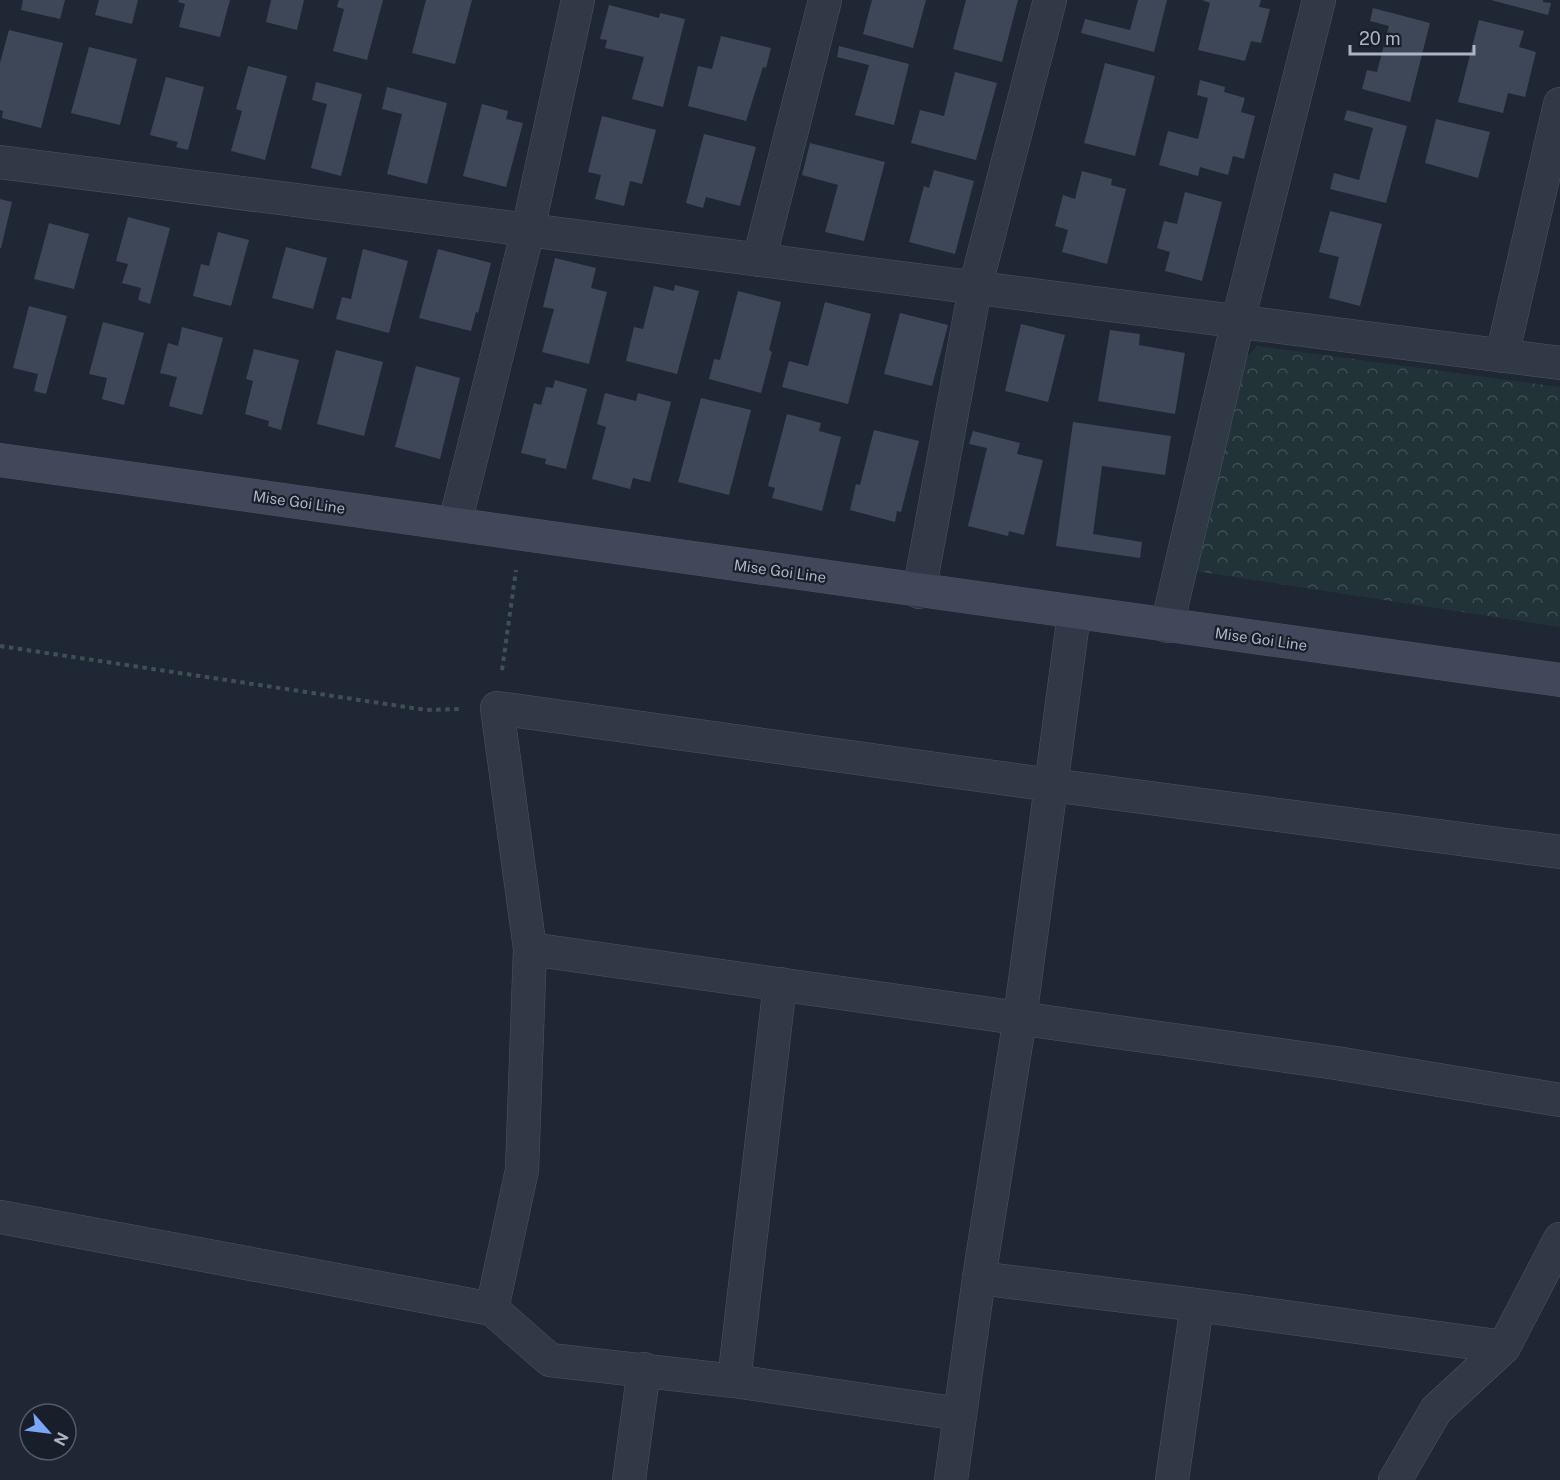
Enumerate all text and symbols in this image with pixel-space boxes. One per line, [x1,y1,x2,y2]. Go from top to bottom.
scale bar [1350,18,1474,56]
text: 20 m [1359,28,1401,49]
street label: Mise Goi Line [252,487,346,517]
street label: Mise Goi Line [733,556,827,586]
street label: Mise Goi Line [1214,624,1308,654]
north arrow [18,1402,78,1462]
text: N [49,1429,72,1449]

